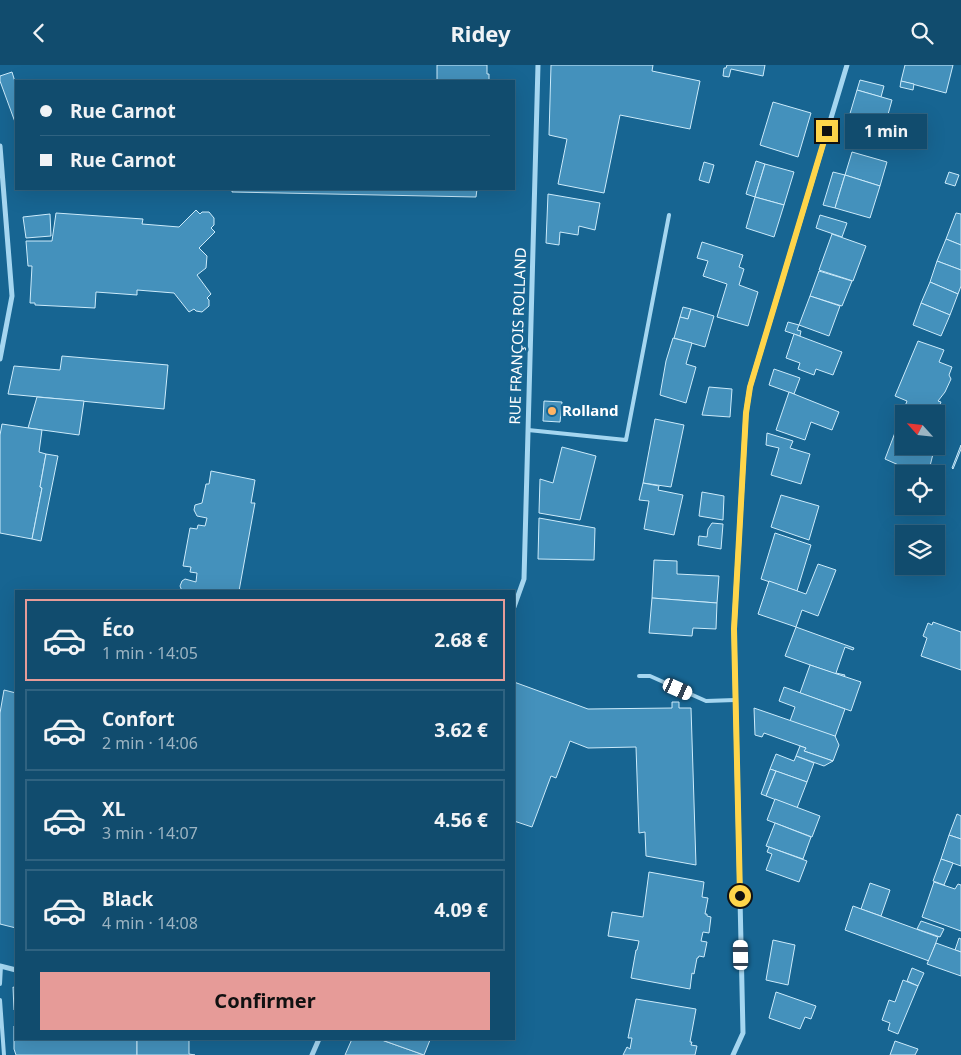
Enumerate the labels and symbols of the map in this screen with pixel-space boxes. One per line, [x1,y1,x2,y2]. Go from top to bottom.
callout: 1 min [844,113,927,149]
route end [816,120,838,142]
street label: RUE FRANÇOIS ROLLAND [504,247,530,425]
place label: Rolland [562,400,618,420]
marker: Rolland [546,405,558,417]
north arrow [895,405,945,455]
car [661,676,694,702]
route start [729,885,751,907]
car [733,940,748,970]

